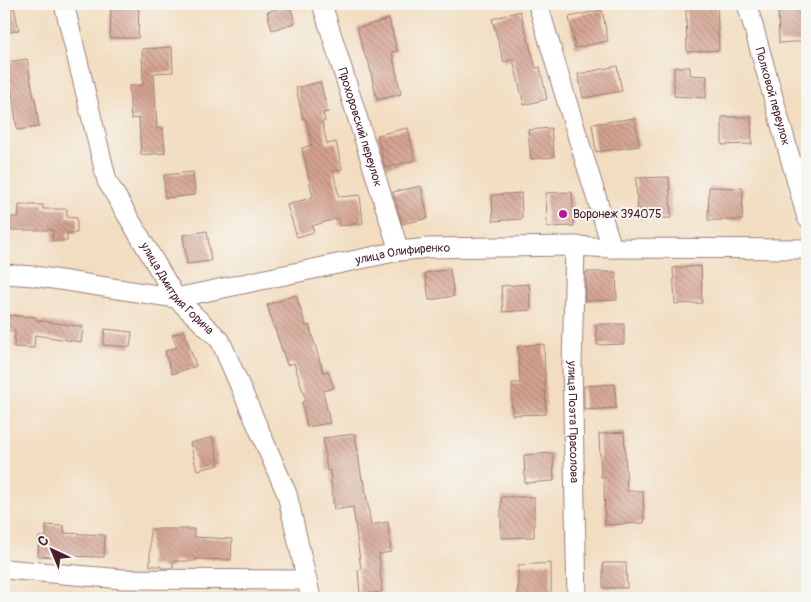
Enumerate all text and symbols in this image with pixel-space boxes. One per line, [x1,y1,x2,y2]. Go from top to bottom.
street label: Полковой переулок [752,46,793,147]
street label: Прохоровский переулок [334,66,385,189]
place label: Воронеж 394075 [573,207,661,222]
marker: Воронеж 394075 [557,208,569,220]
street label: улица Дмитрия Горина [136,239,217,338]
street label: улица Олифиренко [353,241,451,268]
street label: улица Поэта Прасолова [564,360,582,484]
north arrow [28,524,78,574]
text: С [34,532,53,550]

